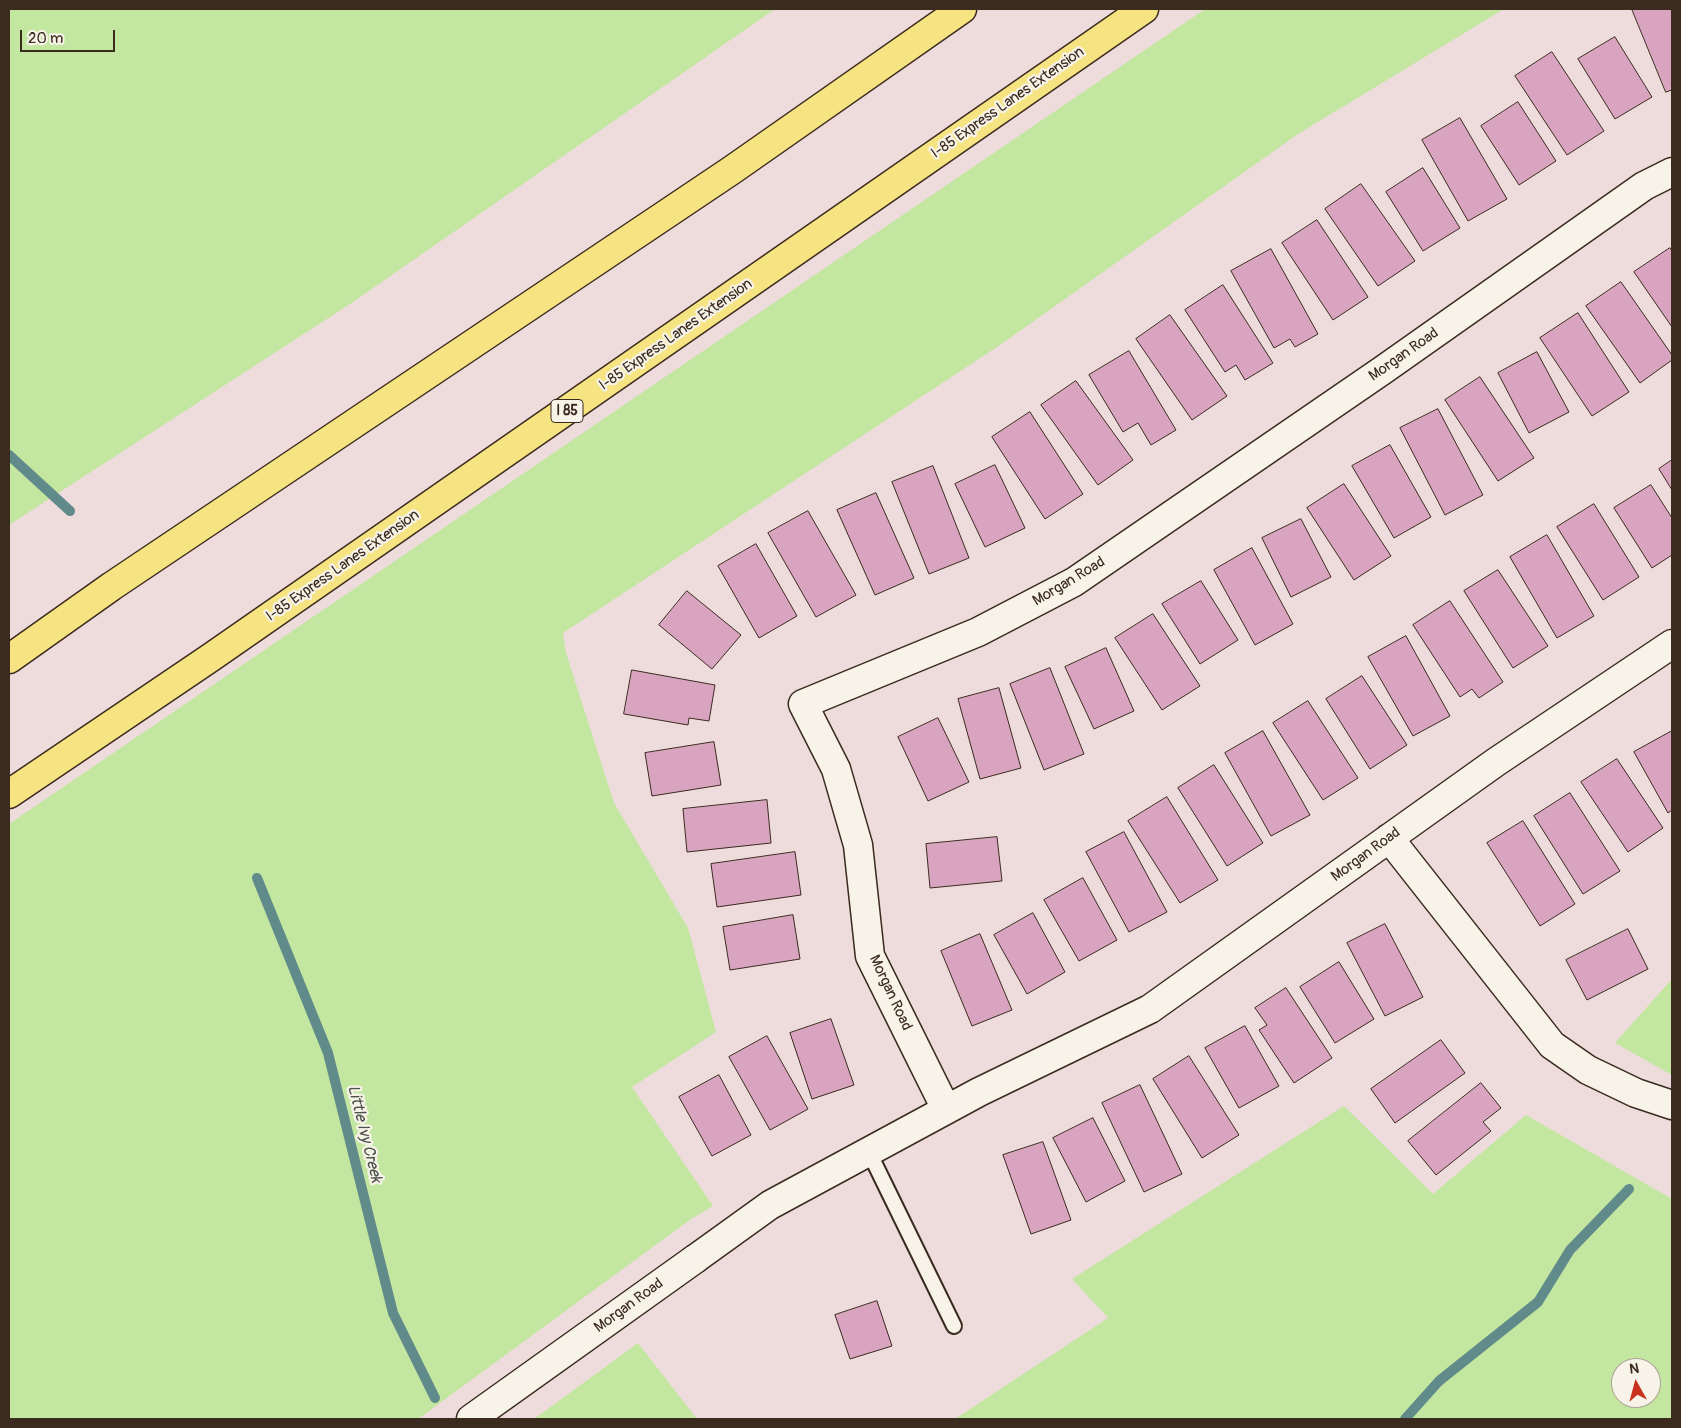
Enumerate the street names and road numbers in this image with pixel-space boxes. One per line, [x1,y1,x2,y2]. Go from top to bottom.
street label: I-85 Express Lanes Extension [928,43,1088,163]
street label: I-85 Express Lanes Extension [596,275,756,395]
street label: Morgan Road [1366,324,1442,386]
road number: I 85 [551,400,583,422]
street label: I-85 Express Lanes Extension [263,506,423,626]
street label: Morgan Road [1030,553,1108,611]
street label: Morgan Road [1328,824,1404,886]
street label: Morgan Road [865,952,915,1034]
street label: Morgan Road [591,1275,667,1337]

